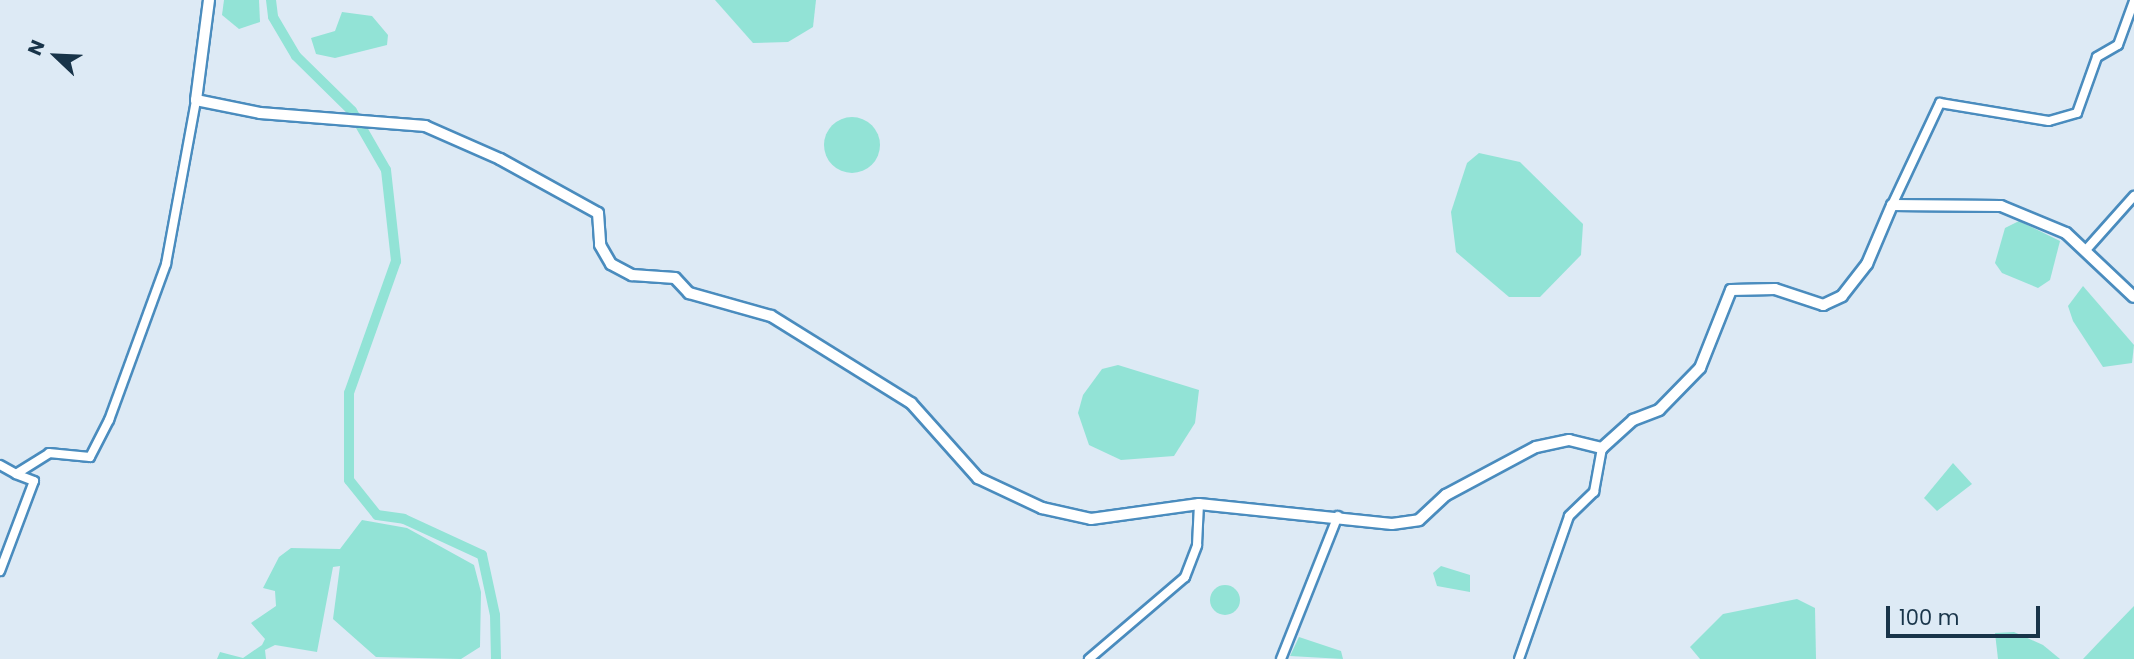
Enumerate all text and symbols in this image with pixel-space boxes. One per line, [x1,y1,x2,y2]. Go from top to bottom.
north arrow [21,21,91,91]
text: N [21,36,51,59]
scale bar [1889,592,2043,636]
text: 100 m [1899,603,1959,632]

